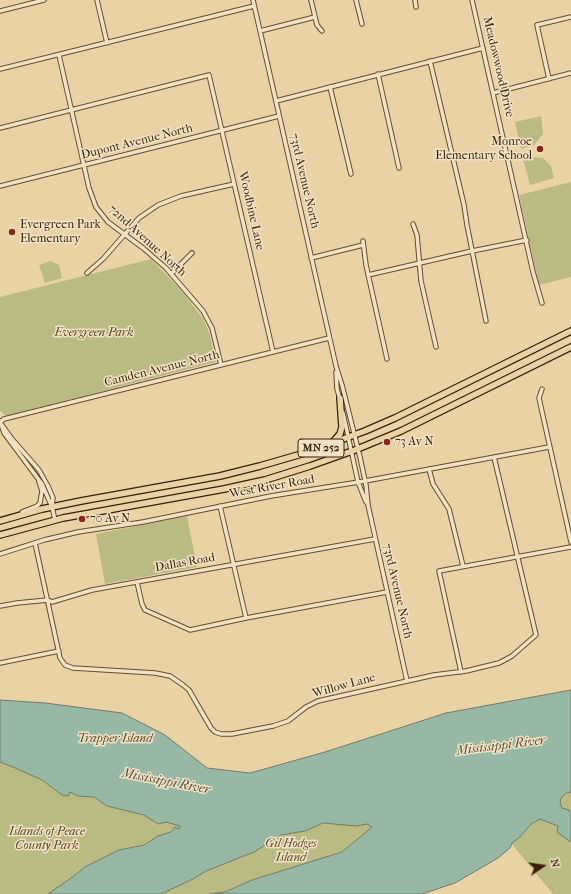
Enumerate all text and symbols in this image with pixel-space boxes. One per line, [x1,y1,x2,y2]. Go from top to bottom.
street label: Meadowwood Drive [479,15,517,119]
street label: Dupont Avenue North [80,121,194,163]
street label: 73rd Avenue North [286,132,322,230]
place label: Monroe Elementary School [435,135,532,163]
marker: Monroe Elementary School [535,144,545,154]
street label: Woodbine Lane [235,170,267,252]
street label: 72nd Avenue North [105,202,189,280]
place label: Evergreen Park Elementary [20,218,101,246]
marker: Evergreen Park Elementary [7,227,17,237]
park label: Evergreen Park [54,326,134,340]
street label: Camden Avenue North [103,348,221,390]
place label: 73 Av N [395,435,434,449]
marker: 73 Av N [382,437,392,447]
road number: MN 252 [298,439,344,457]
street label: West River Road [228,472,316,502]
place label: 70 Av N [90,512,130,526]
marker: 70 Av N [77,514,87,524]
street label: 73rd Avenue North [379,542,415,640]
street label: Dallas Road [154,551,216,575]
street label: Willow Lane [311,671,377,701]
park label: Trapper Island [78,732,152,746]
water label: Mississippi River [456,733,546,759]
water label: Mississippi River [121,766,211,798]
park label: Islands of Peace County Park [9,825,85,853]
park label: Gil Hodges Island [265,837,317,865]
north arrow [523,846,563,886]
text: N [548,858,562,869]

